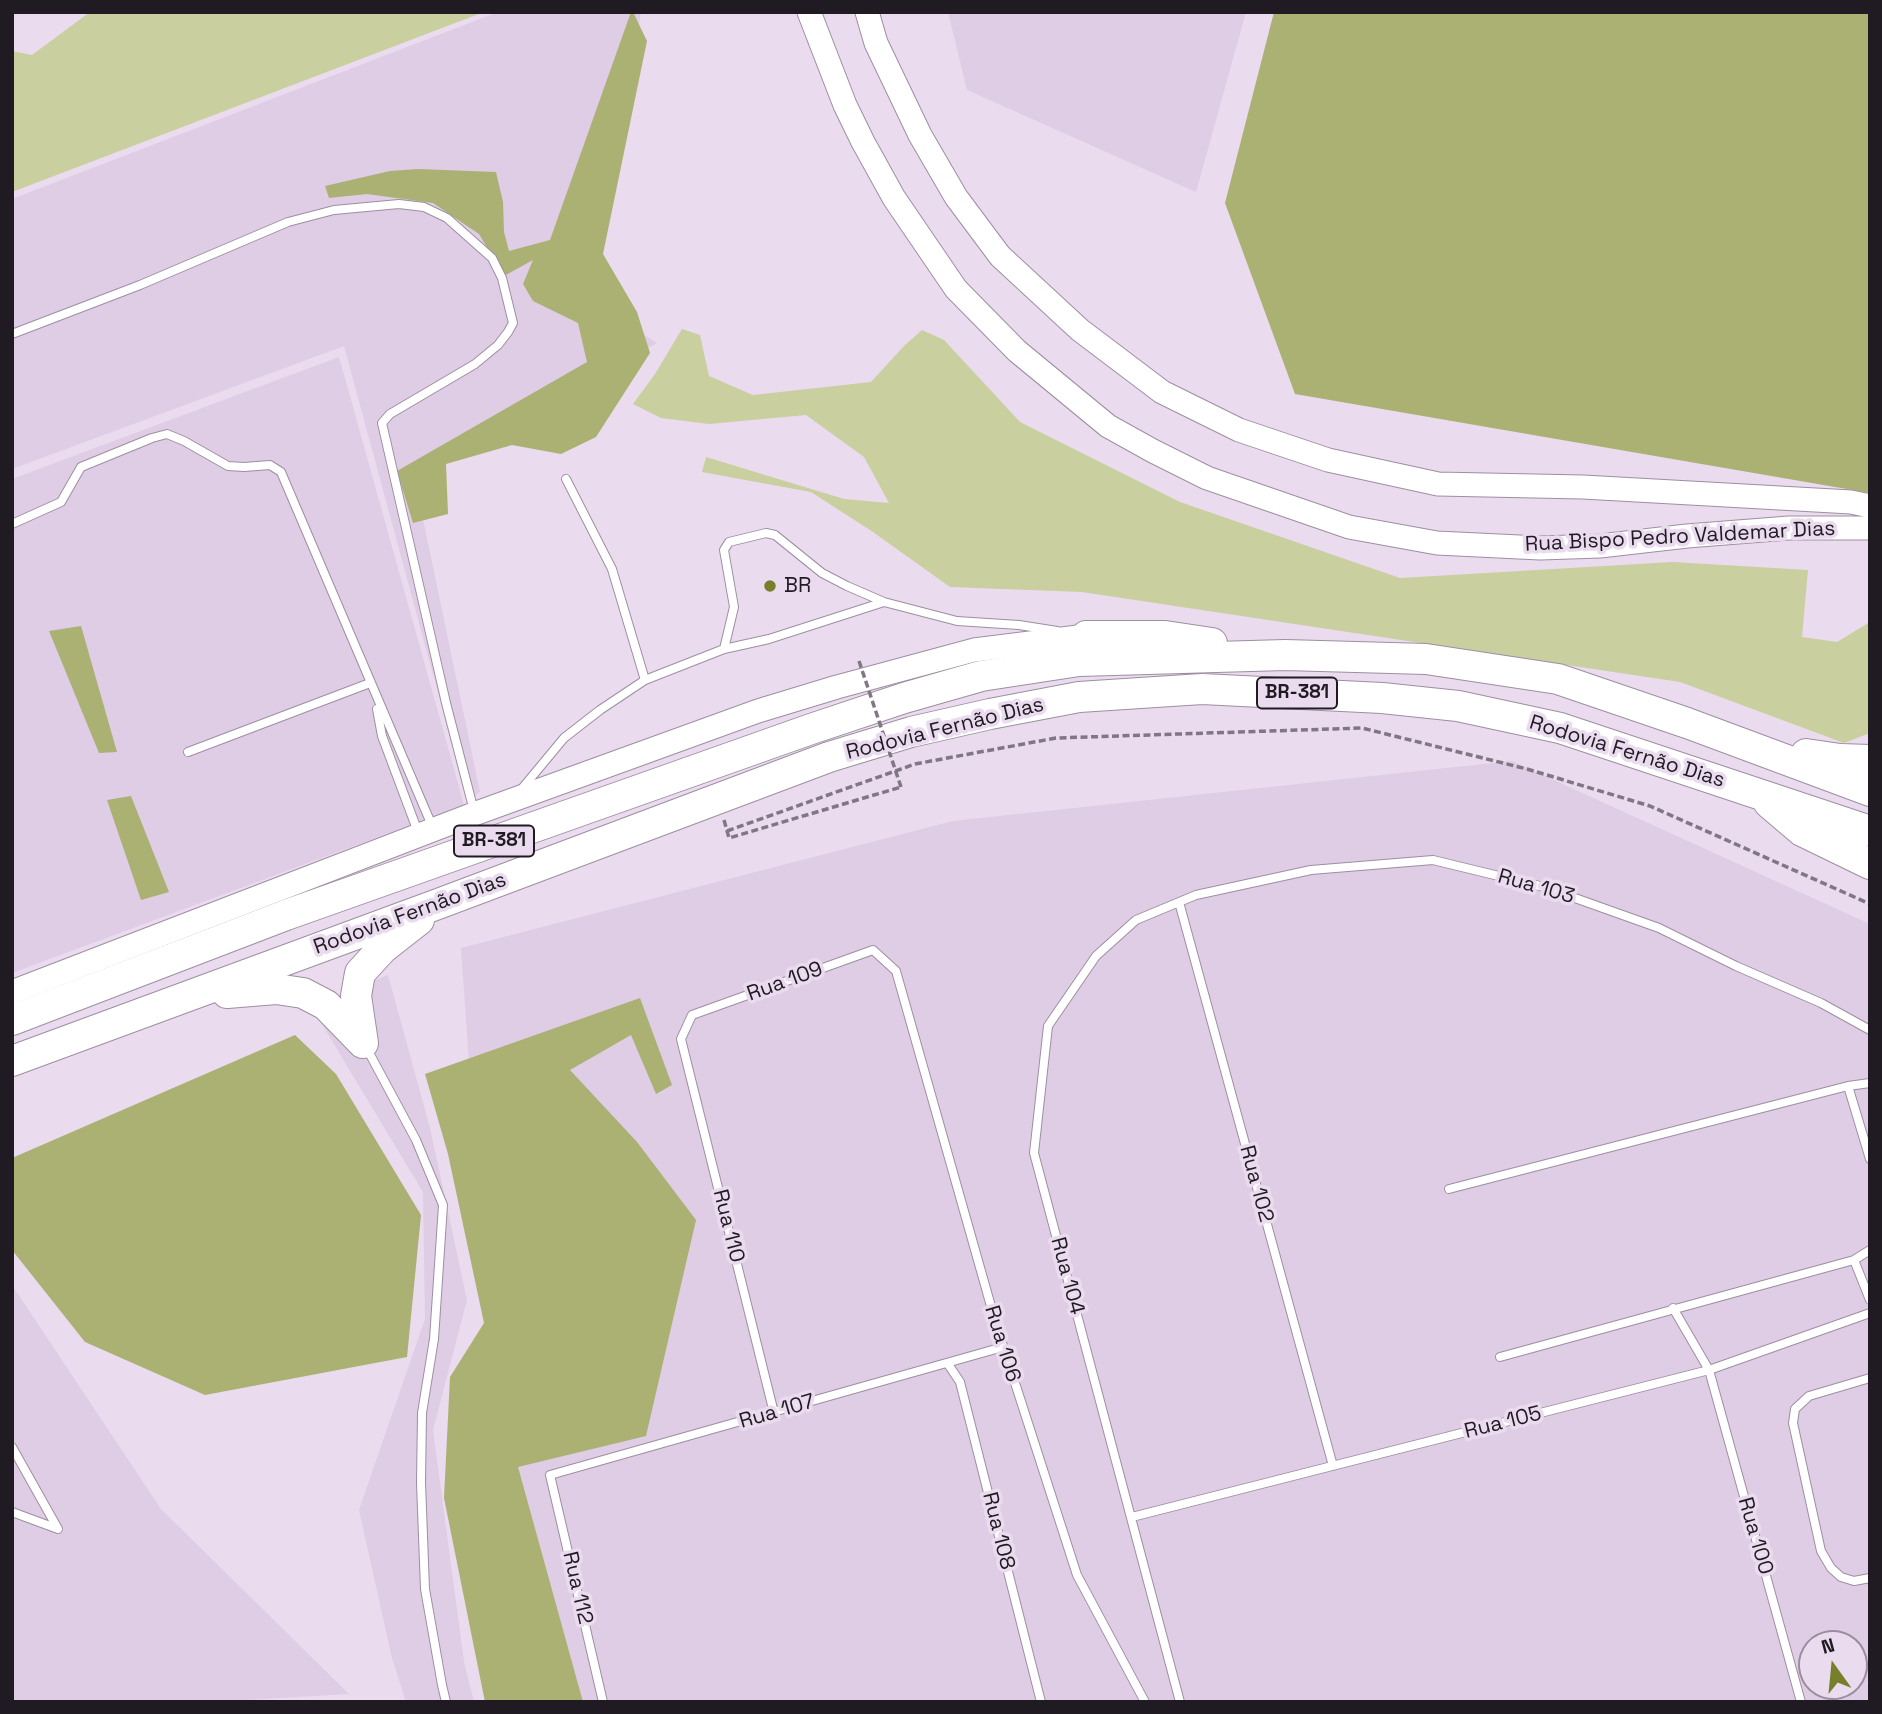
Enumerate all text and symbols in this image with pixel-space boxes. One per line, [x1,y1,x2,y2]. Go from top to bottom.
street label: Rua Bispo Pedro Valdemar Dias [1524,516,1836,558]
place label: BR [784,573,811,599]
marker: BR [762,578,778,594]
road number: BR-381 [1257,678,1337,708]
street label: Rodovia Fernão Dias [843,692,1047,766]
street label: Rodovia Fernão Dias [1526,710,1728,794]
road number: BR-381 [454,826,534,856]
street label: Rua 103 [1495,864,1577,910]
street label: Rodovia Fernão Dias [310,867,510,961]
street label: Rua 109 [744,957,826,1007]
street label: Rua 102 [1234,1143,1278,1225]
street label: Rua 110 [707,1187,749,1265]
street label: Rua 104 [1045,1235,1089,1317]
street label: Rua 106 [978,1303,1026,1385]
street label: Rua 107 [736,1389,818,1435]
street label: Rua 105 [1462,1401,1544,1445]
street label: Rua 108 [976,1490,1020,1572]
street label: Rua 100 [1732,1494,1778,1578]
street label: Rua 112 [556,1549,598,1627]
north arrow [1798,1630,1868,1700]
text: N [1819,1632,1837,1660]

